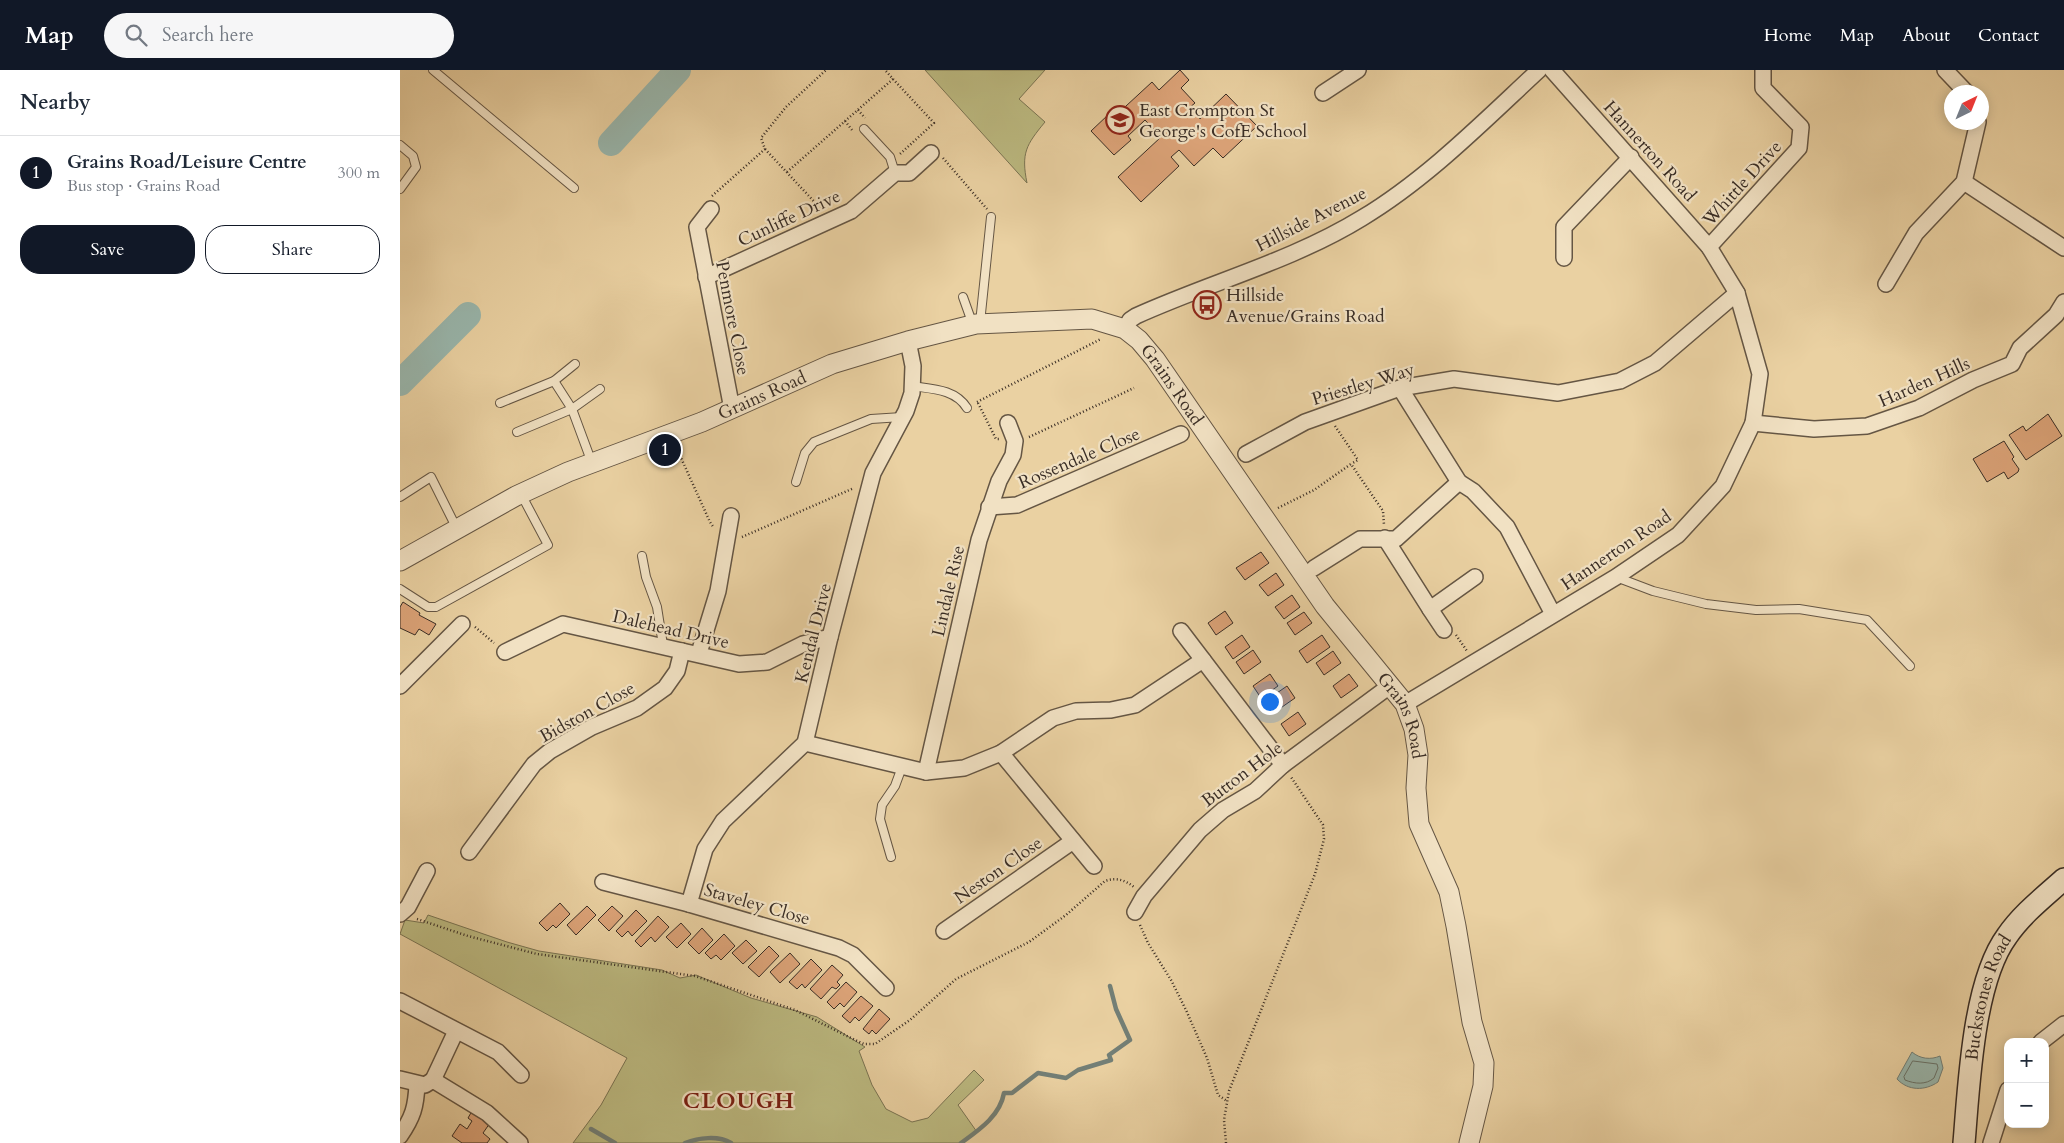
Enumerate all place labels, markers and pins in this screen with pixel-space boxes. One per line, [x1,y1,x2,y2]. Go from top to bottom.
place label: East Crompton St George's CofE School [1139,98,1307,144]
school or university icon: East Crompton St George's CofE School [1105,105,1135,135]
place label: Hillside Avenue/Grains Road [1226,283,1385,329]
bus stop icon: Hillside Avenue/Grains Road [1192,290,1222,320]
pin: 1 [649,431,681,469]

